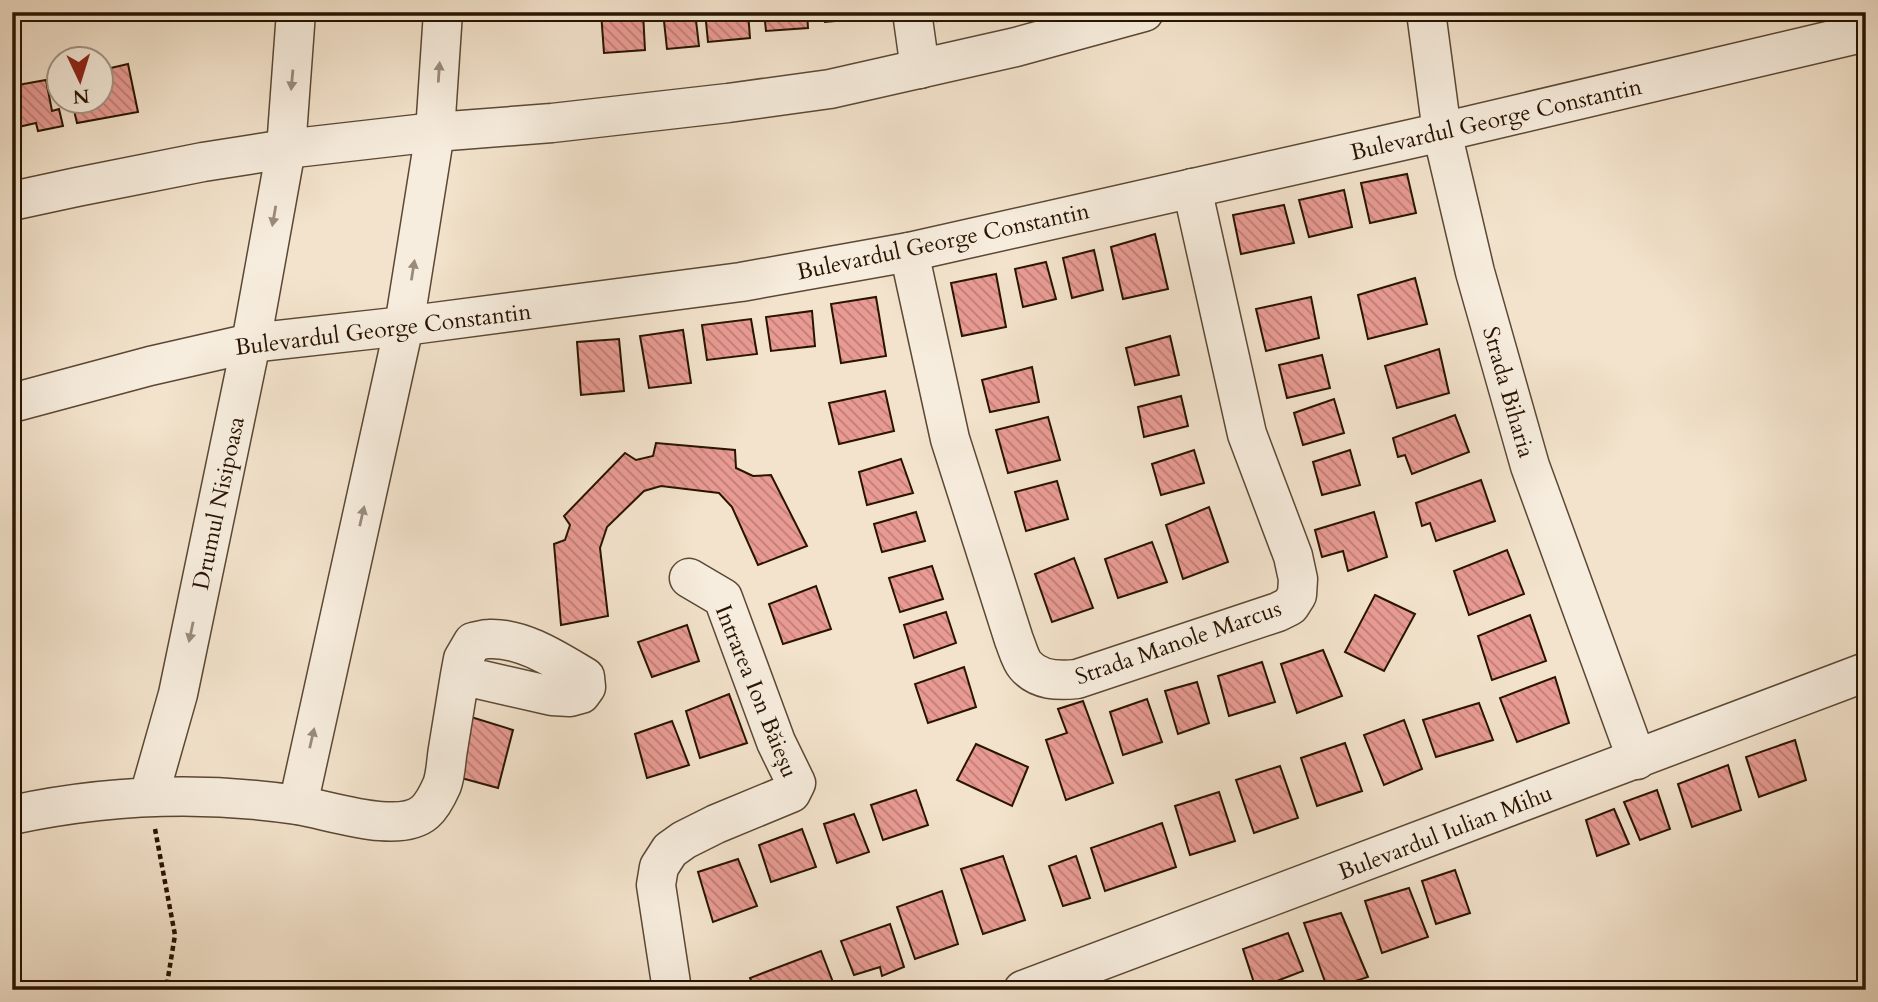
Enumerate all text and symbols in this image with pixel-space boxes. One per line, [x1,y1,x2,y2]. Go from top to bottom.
north arrow [46,46,116,116]
one-way arrow [434,61,445,83]
one-way arrow [286,70,297,92]
street label: Bulevardul George Constantin [1347,71,1645,168]
text: N [71,82,90,110]
street label: Bulevardul George Constantin [794,195,1092,288]
one-way arrow [268,205,279,227]
one-way arrow [408,259,419,281]
street label: Bulevardul George Constantin [233,296,533,363]
street label: Strada Biharia [1475,323,1542,461]
street label: Drumul Nisipoasa [185,414,252,593]
one-way arrow [356,505,367,527]
street label: Strada Manole Marcus [1071,593,1285,692]
street label: Intrarea Ion Băieșu [708,600,805,782]
one-way arrow [185,621,196,643]
one-way arrow [307,727,318,749]
street label: Bulevardul Iulian Mihu [1334,777,1557,888]

